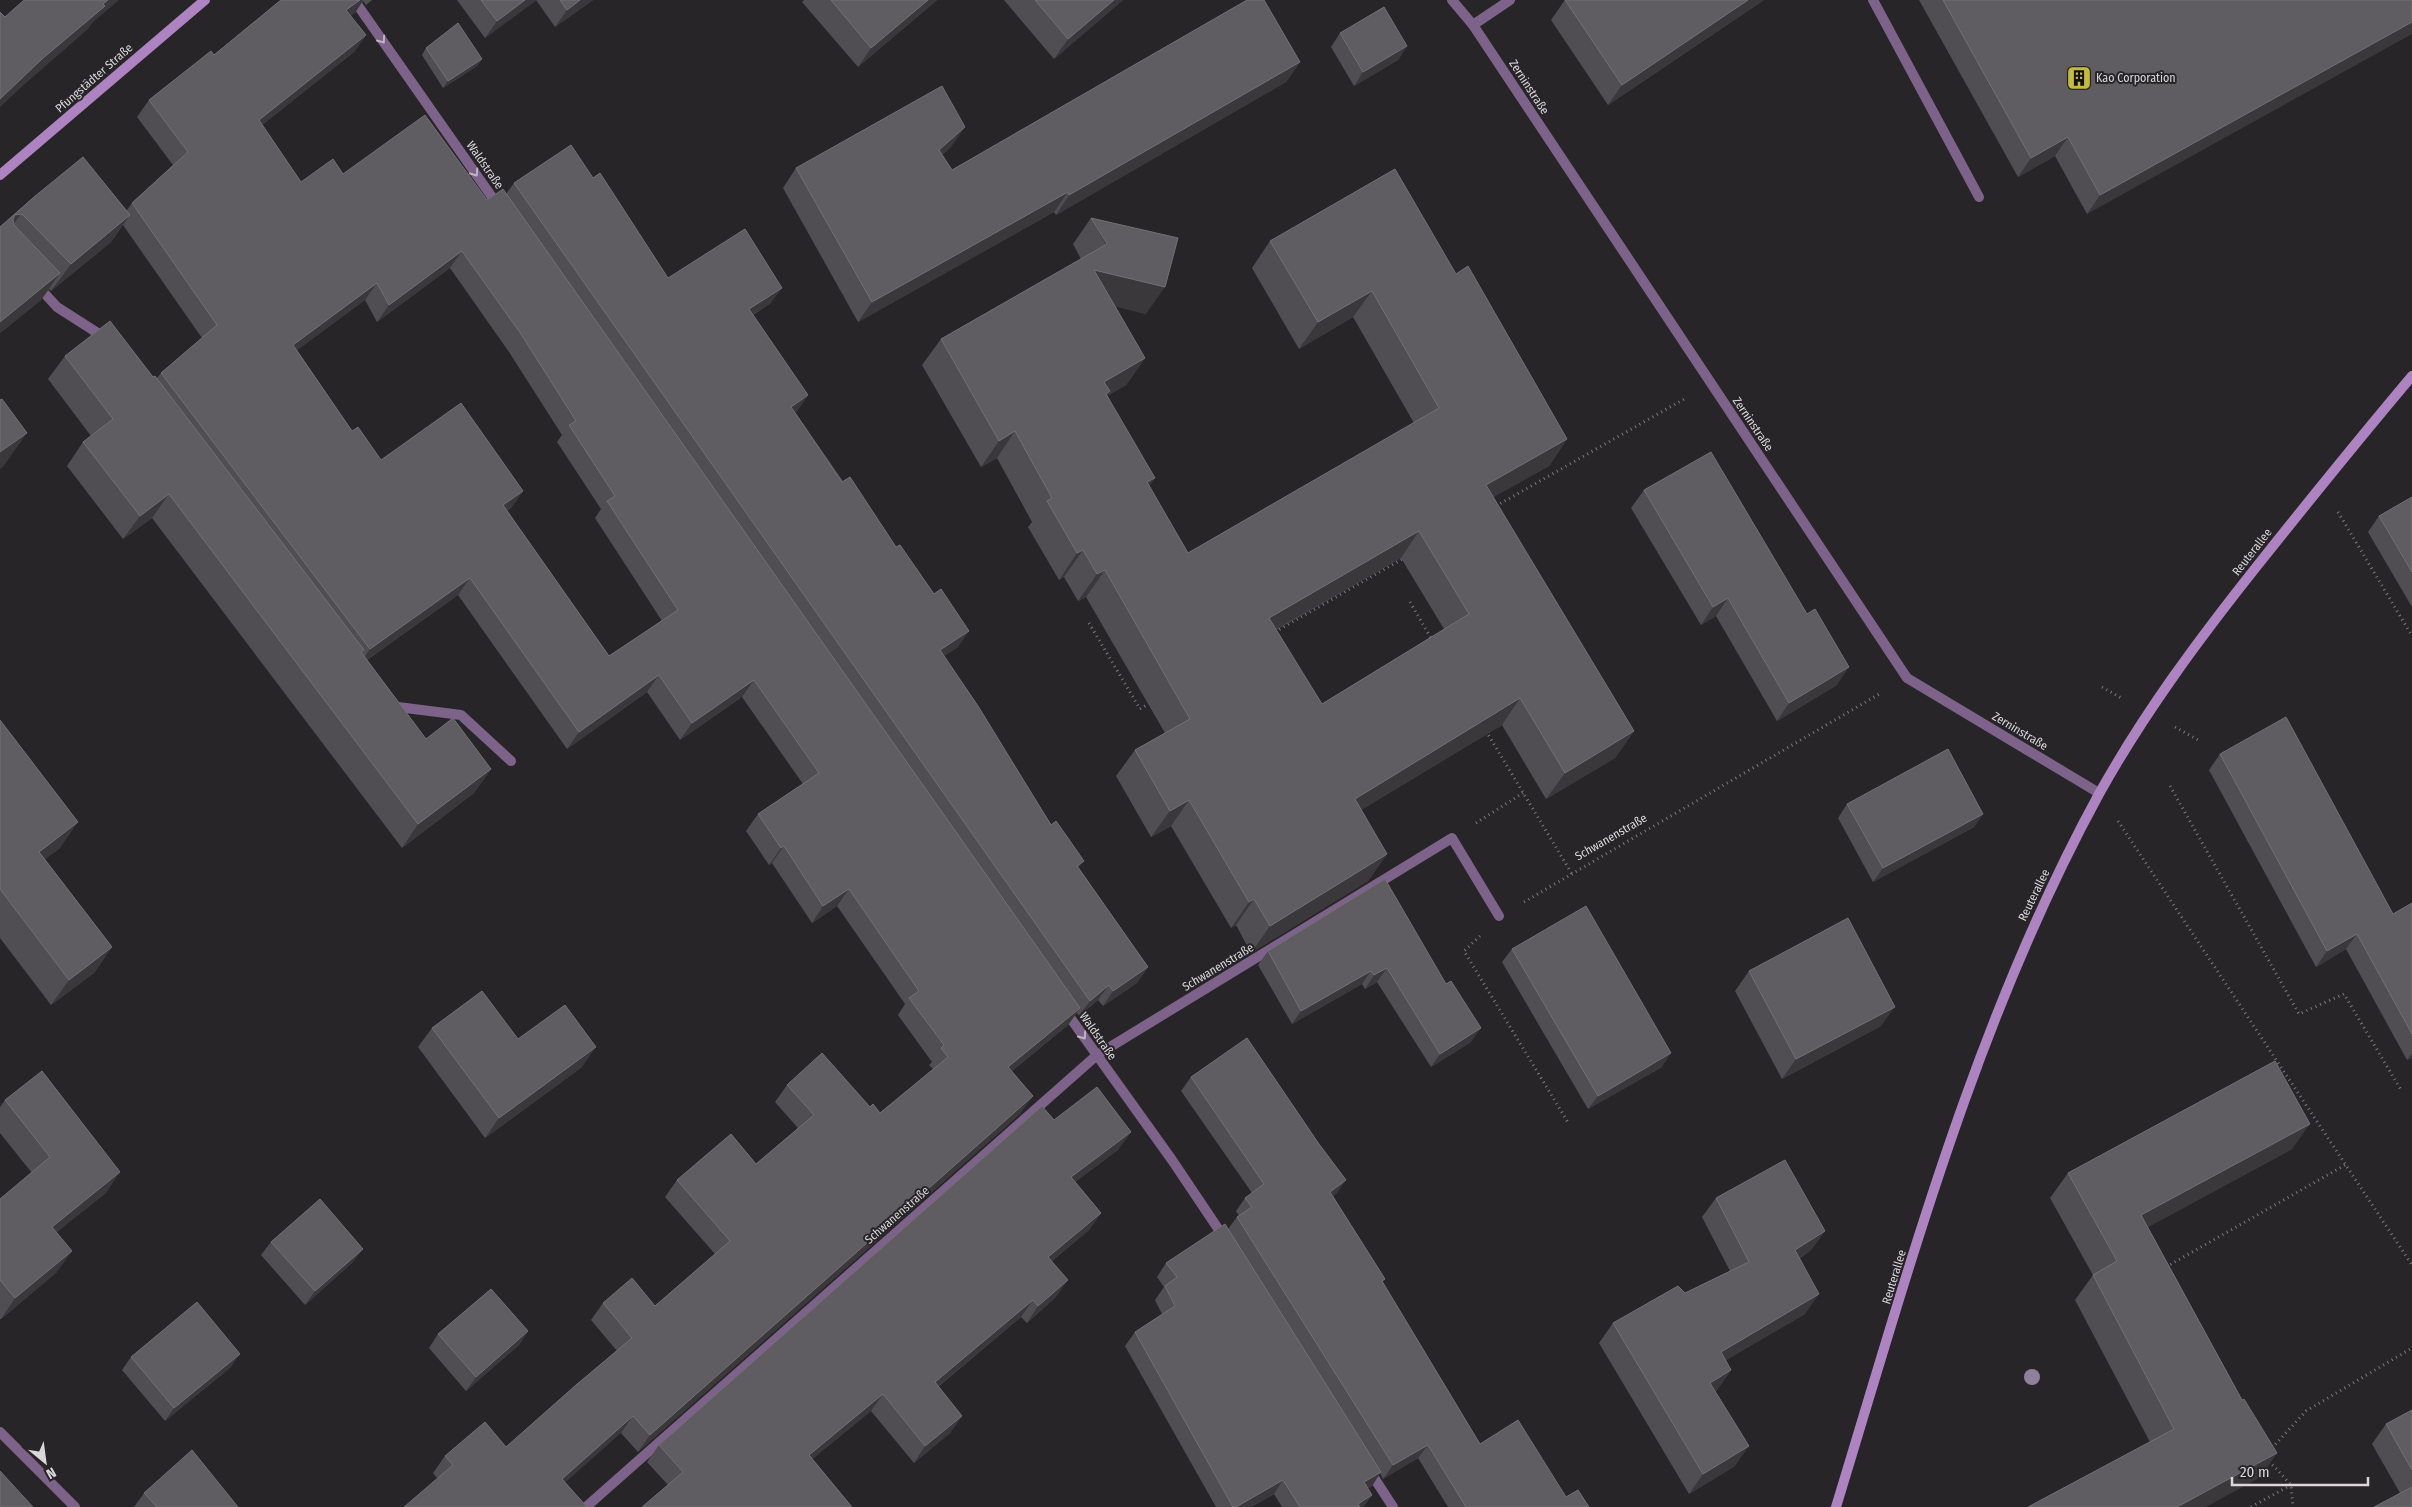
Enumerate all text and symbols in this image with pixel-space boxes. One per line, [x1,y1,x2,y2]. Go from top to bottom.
one-way arrow [376,34,385,44]
street label: Pfungstädter Straße [52,41,136,115]
street label: Zerninstraße [1506,57,1552,117]
building icon: Kao Corporation [2066,65,2092,91]
place label: Kao Corporation [2096,71,2176,85]
street label: Waldstraße [463,138,507,192]
one-way arrow [469,167,478,177]
street label: Zerninstraße [1730,394,1776,454]
street label: Reuterallee [2229,526,2275,578]
street label: Zerninstraße [1990,709,2050,753]
street label: Schwanenstraße [1573,811,1649,863]
street label: Reuterallee [2015,867,2053,923]
street label: Schwanenstraße [1180,940,1256,994]
street label: Waldstraße [1076,1009,1120,1063]
one-way arrow [1077,1030,1086,1039]
street label: Schwanenstraße [862,1183,932,1247]
street label: Reuterallee [1879,1248,1909,1306]
north arrow [20,1437,70,1487]
scale bar [2232,1454,2368,1486]
text: N [43,1463,59,1482]
text: 20 m [2240,1463,2270,1481]

